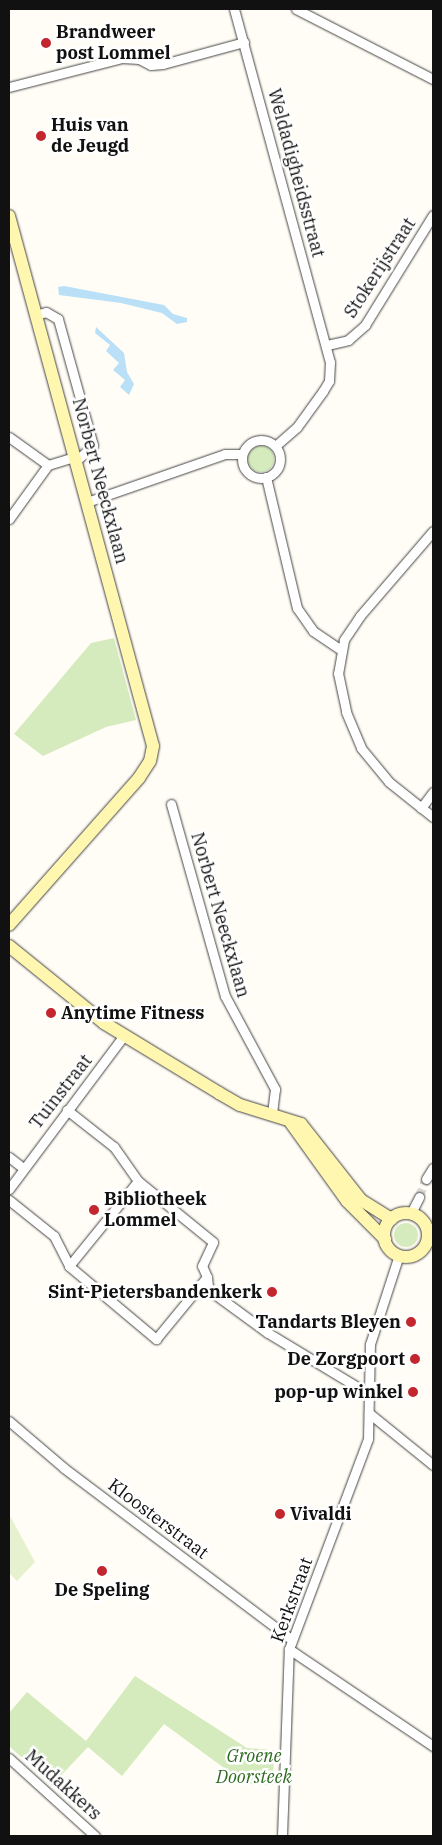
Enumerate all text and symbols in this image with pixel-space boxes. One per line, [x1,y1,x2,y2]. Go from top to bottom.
place label: Brandweer post Lommel [56,22,171,64]
marker: Brandweer post Lommel [40,37,52,49]
street label: Weldadigheidsstraat [263,86,329,260]
place label: Huis van de Jeugd [51,115,129,158]
marker: Huis van de Jeugd [35,130,47,142]
street label: Stokerijstraat [340,214,420,322]
street label: Norbert Neeckxlaan [67,396,133,566]
street label: Norbert Neeckxlaan [186,830,254,1000]
place label: Anytime Fitness [61,1002,204,1024]
marker: Anytime Fitness [45,1007,57,1019]
street label: Tuinstraat [25,1050,97,1134]
place label: Bibliotheek Lommel [104,1189,206,1232]
marker: Bibliotheek Lommel [88,1204,100,1216]
place label: Sint-Pietersbandenkerk [48,1281,262,1303]
marker: Sint-Pietersbandenkerk [266,1286,278,1298]
place label: Tandarts Bleyen [255,1311,401,1333]
marker: Tandarts Bleyen [405,1316,417,1328]
place label: De Zorgpoort [287,1348,405,1370]
marker: De Zorgpoort [409,1353,421,1365]
place label: pop-up winkel [274,1381,403,1403]
marker: pop-up winkel [407,1386,419,1398]
street label: Kloosterstraat [104,1474,212,1564]
place label: Vivaldi [290,1503,352,1525]
marker: Vivaldi [274,1508,286,1520]
street label: Kerkstraat [267,1554,317,1646]
marker: De Speling [96,1565,108,1577]
place label: De Speling [54,1579,150,1601]
street label: Mudakkers [21,1745,105,1825]
park label: Groene Doorsteek [216,1746,292,1788]

